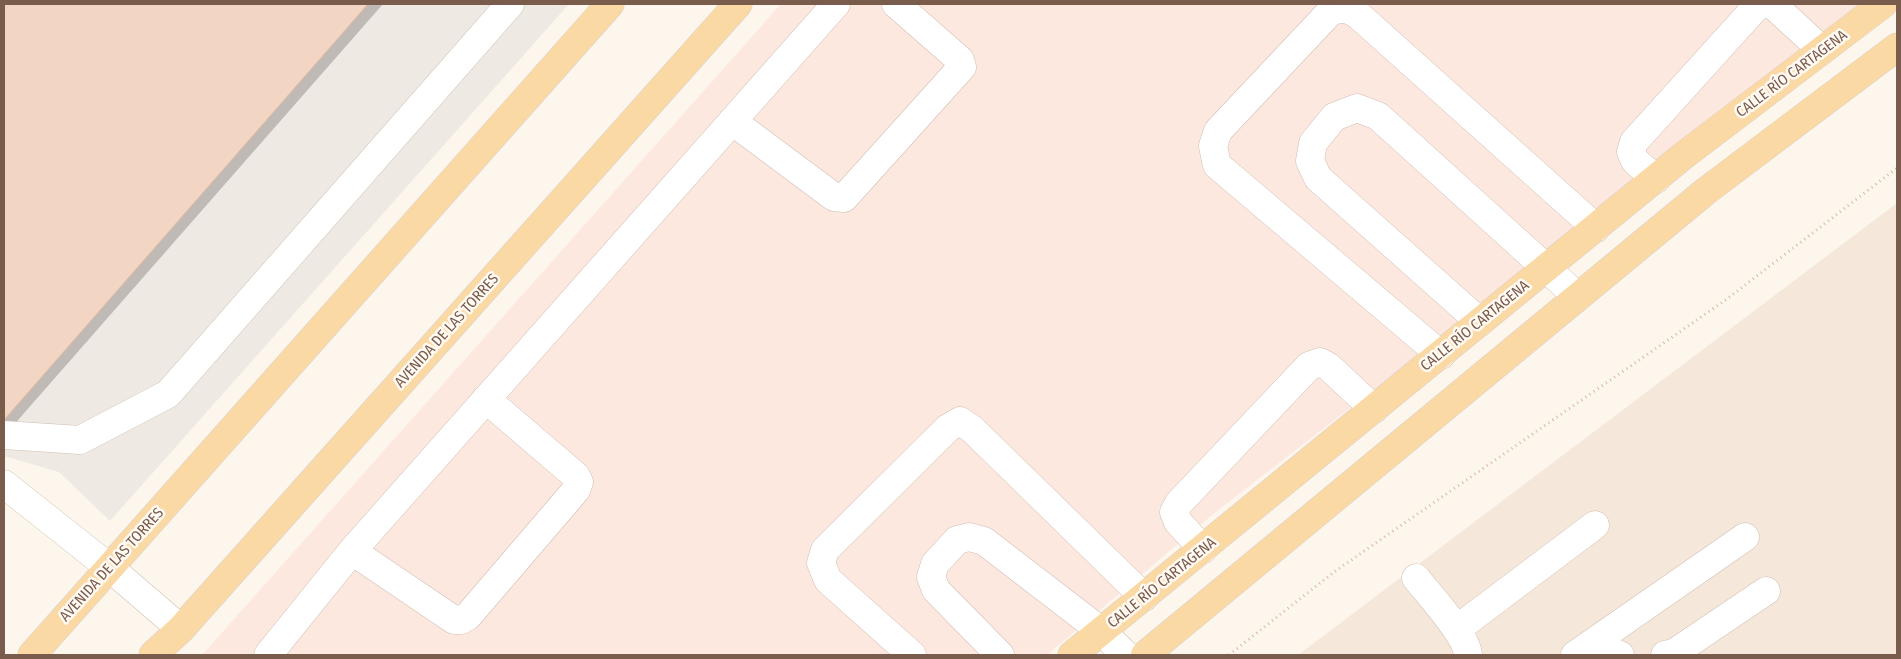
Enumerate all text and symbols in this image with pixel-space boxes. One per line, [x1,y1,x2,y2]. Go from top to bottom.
street label: CALLE RÍO CARTAGENA [1733,26,1851,122]
street label: AVENIDA DE LAS TORRES [391,270,503,392]
street label: CALLE RÍO CARTAGENA [1417,277,1533,375]
street label: AVENIDA DE LAS TORRES [56,504,168,626]
street label: CALLE RÍO CARTAGENA [1104,534,1220,632]

